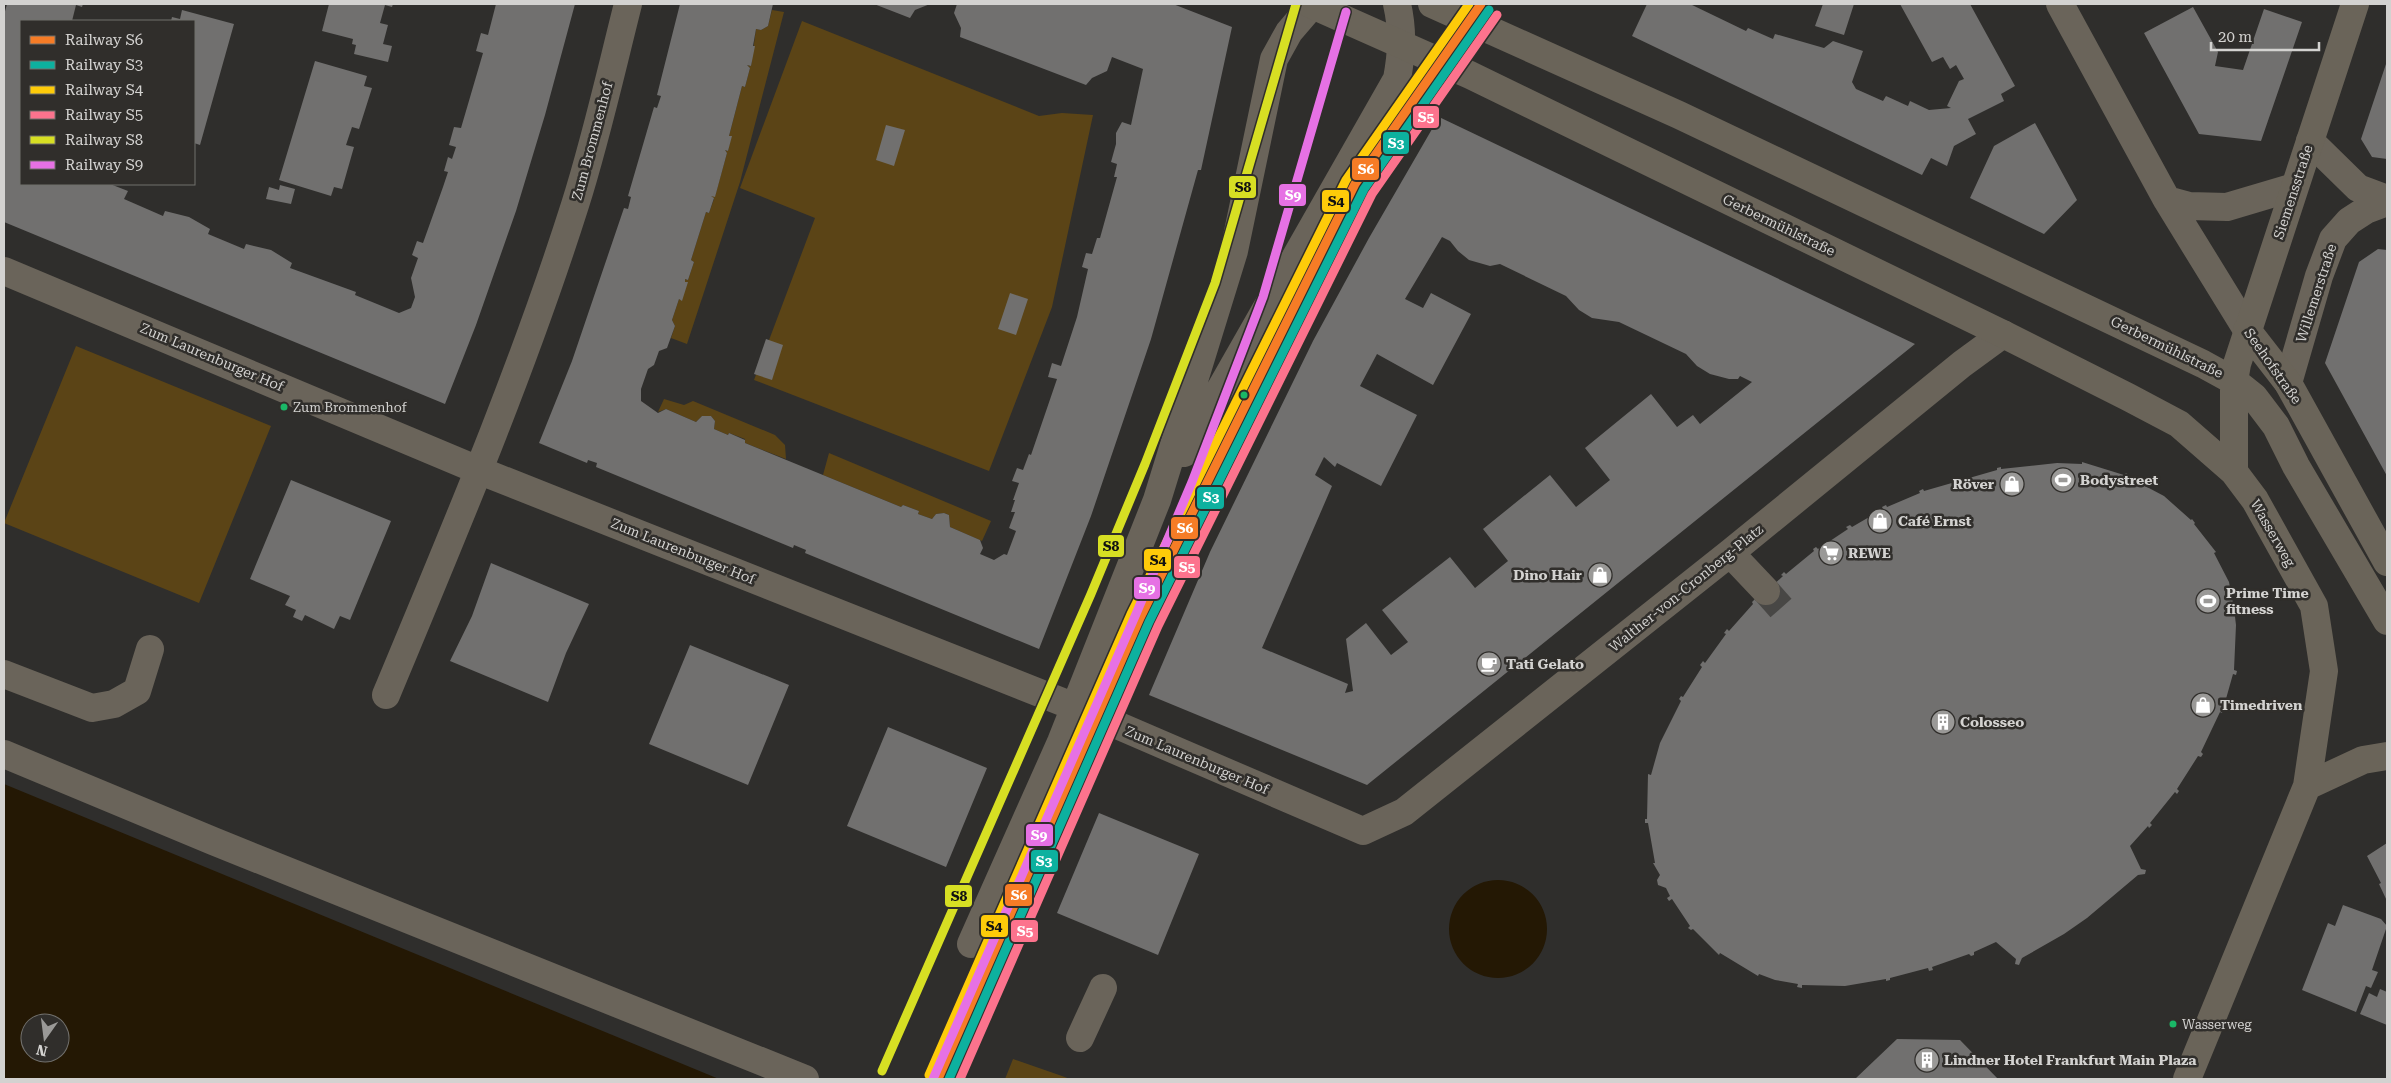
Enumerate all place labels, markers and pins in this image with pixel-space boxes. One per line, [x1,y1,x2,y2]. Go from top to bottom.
unlabelled marker [1239,390,1249,400]
place label: Zum Brommenhof [293,400,408,415]
marker: Zum Brommenhof [279,402,289,412]
sports icon: Bodystreet [2050,467,2076,493]
shop icon: Röver [1999,471,2025,497]
place label: Bodystreet [2080,472,2158,488]
place label: Röver [1953,476,1995,492]
shop icon: Café Ernst [1867,508,1893,534]
place label: Café Ernst [1898,513,1972,529]
supermarket icon: REWE [1818,540,1844,566]
place label: REWE [1848,545,1891,561]
shop icon: Dino Hair [1587,562,1613,588]
place label: Dino Hair [1513,567,1583,583]
place label: Prime Time fitness [2226,585,2309,617]
sports icon: Prime Time fitness [2195,588,2221,614]
cafe icon: Tati Gelato [1476,651,1502,677]
place label: Tati Gelato [1506,656,1584,672]
shop icon: Timedriven [2190,692,2216,718]
place label: Timedriven [2220,697,2303,713]
building icon: Colosseo [1930,709,1956,735]
place label: Colosseo [1960,714,2024,730]
place label: Wasserweg [2182,1017,2252,1032]
marker: Wasserweg [2168,1019,2178,1029]
building icon: Lindner Hotel Frankfurt Main Plaza [1914,1047,1940,1073]
place label: Lindner Hotel Frankfurt Main Plaza [1944,1052,2197,1068]

